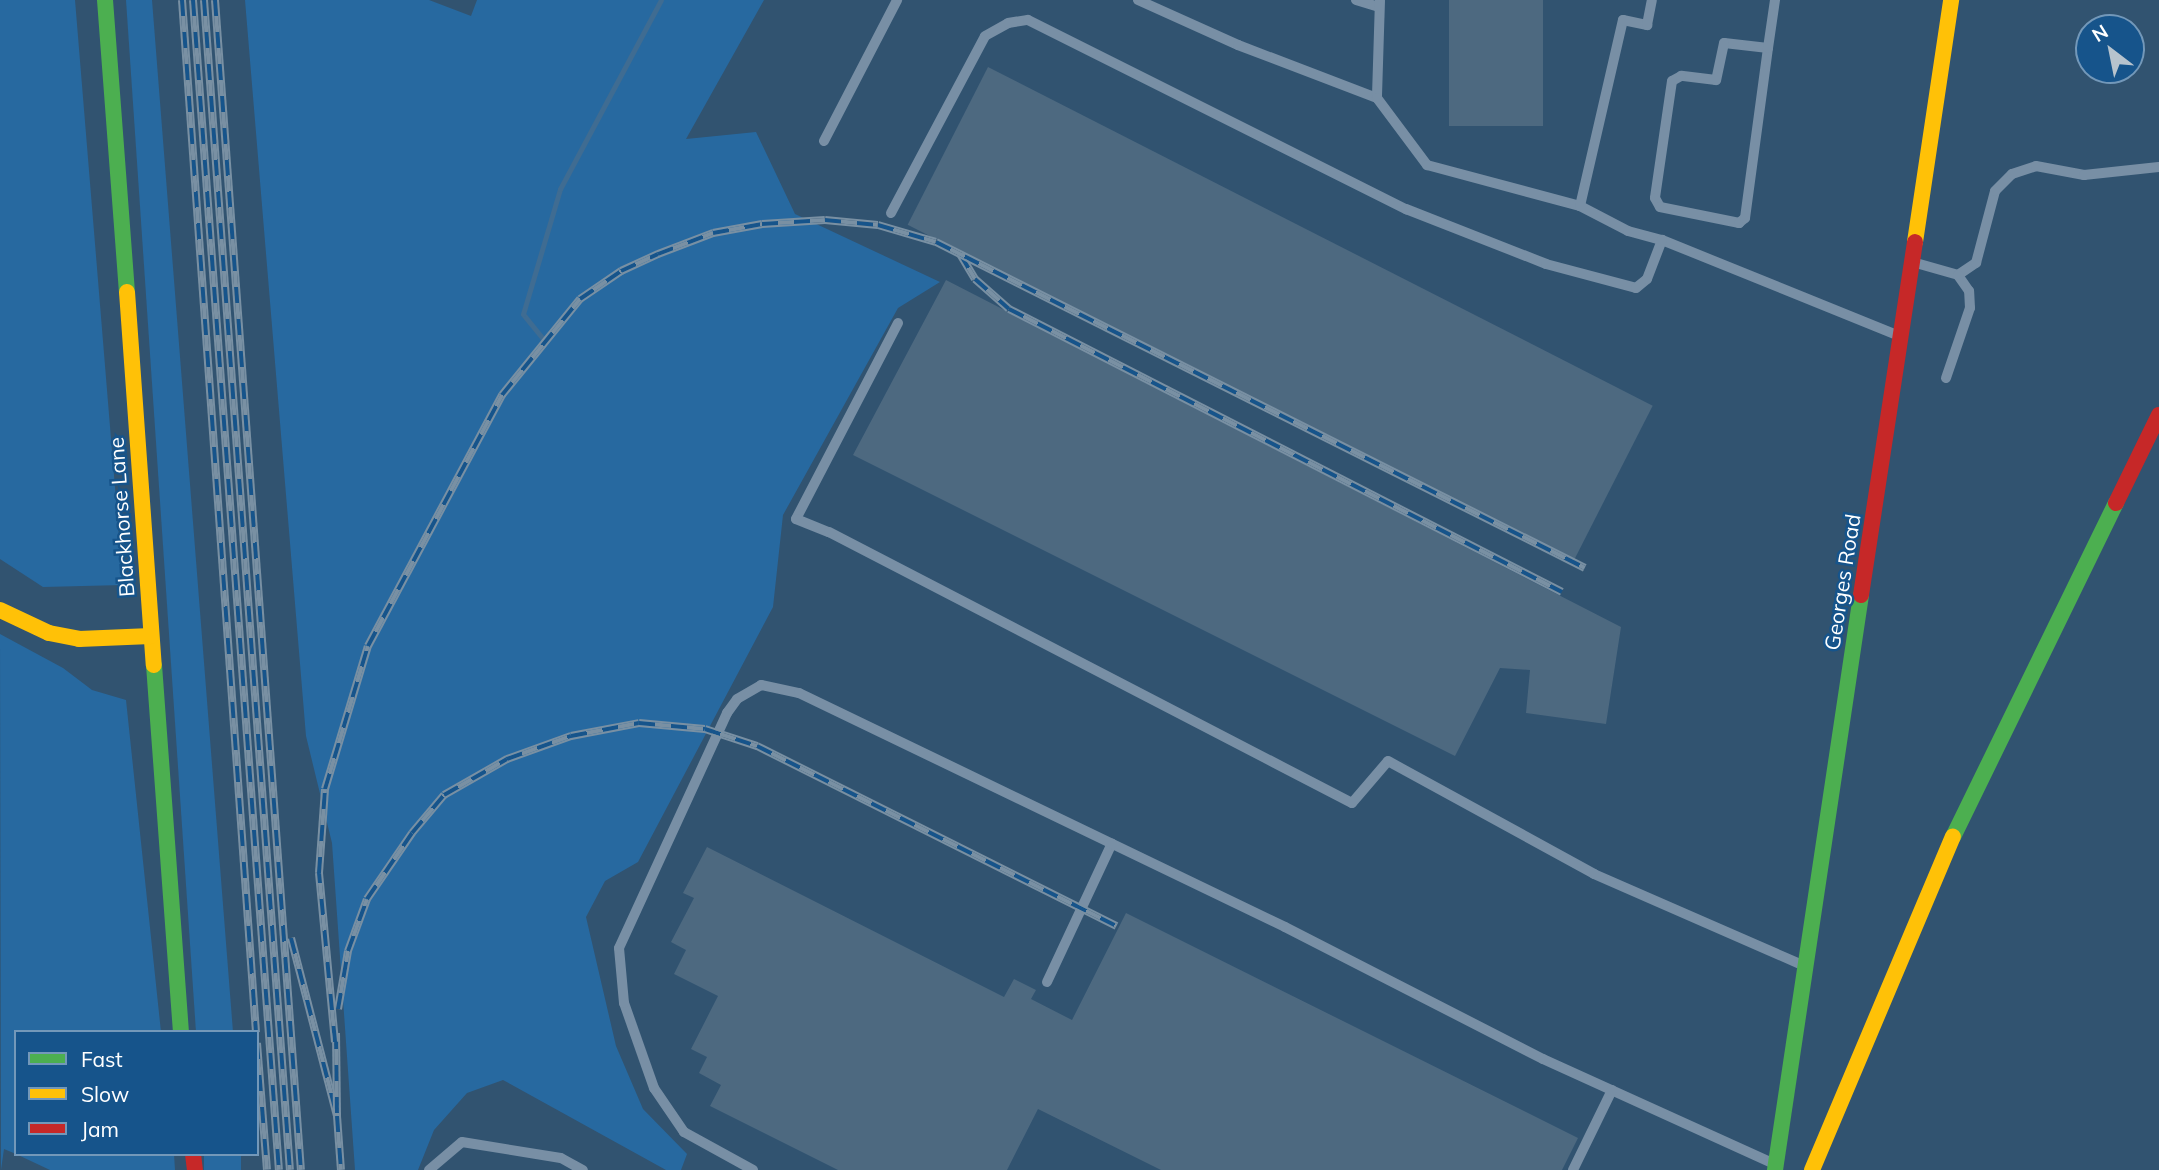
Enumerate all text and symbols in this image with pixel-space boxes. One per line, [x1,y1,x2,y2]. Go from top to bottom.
north arrow [2075,14,2145,84]
text: N [2087,19,2112,47]
street label: Blackhorse Lane [103,436,139,598]
street label: Georges Road [1819,512,1865,652]
legend [14,1030,259,1156]
text: Fast [81,1046,123,1072]
text: Slow [81,1081,129,1107]
text: Jam [81,1116,119,1142]

